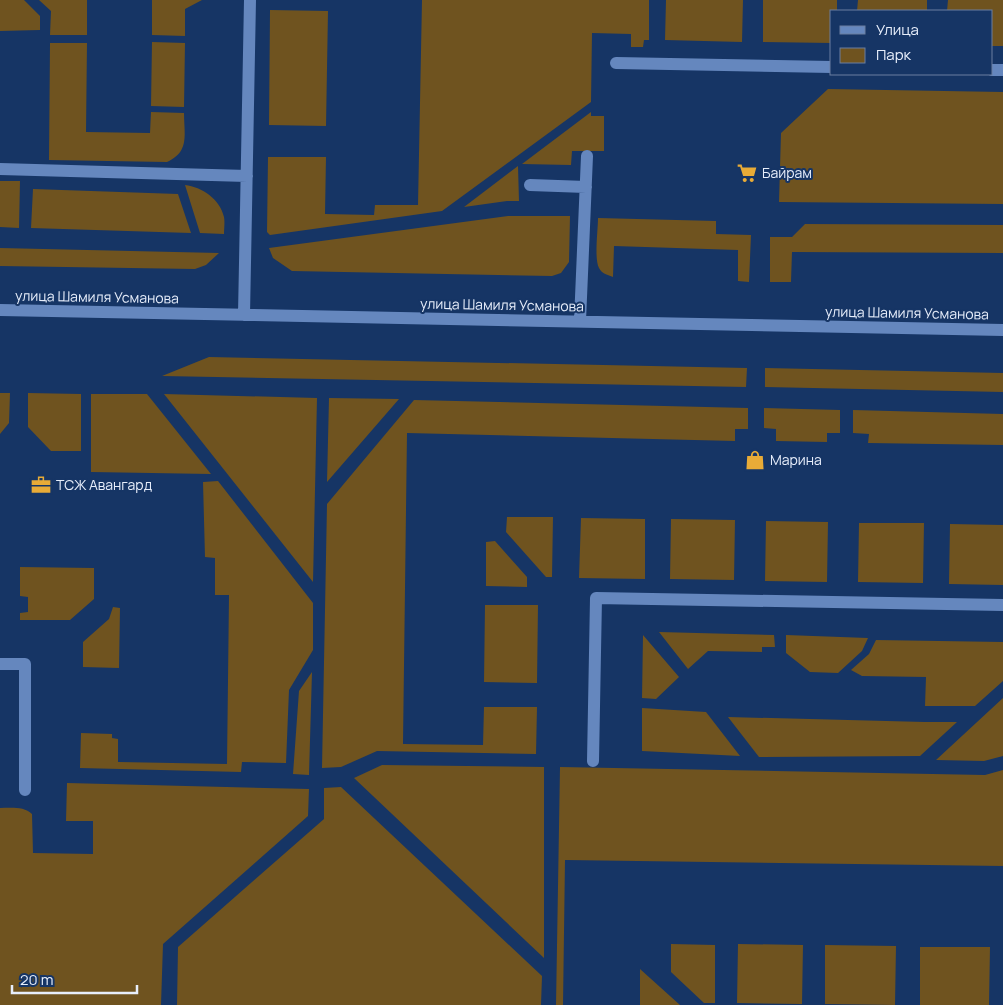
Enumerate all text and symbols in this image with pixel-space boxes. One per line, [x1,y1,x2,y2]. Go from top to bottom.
legend [830,10,993,75]
text: Улица [876,19,919,40]
text: Парк [876,44,912,65]
supermarket icon: Байрам [736,162,758,184]
place label: Байрам [762,163,812,182]
street label: улица Шамиля Усманова [15,286,179,307]
street label: улица Шамиля Усманова [420,294,584,315]
street label: улица Шамиля Усманова [825,302,989,323]
shop icon: Марина [744,449,766,471]
place label: Марина [770,450,822,469]
office icon: ТСЖ Авангард [30,474,52,496]
place label: ТСЖ Авангард [56,475,152,494]
scale bar [12,962,138,994]
text: 20 m [20,969,53,990]

